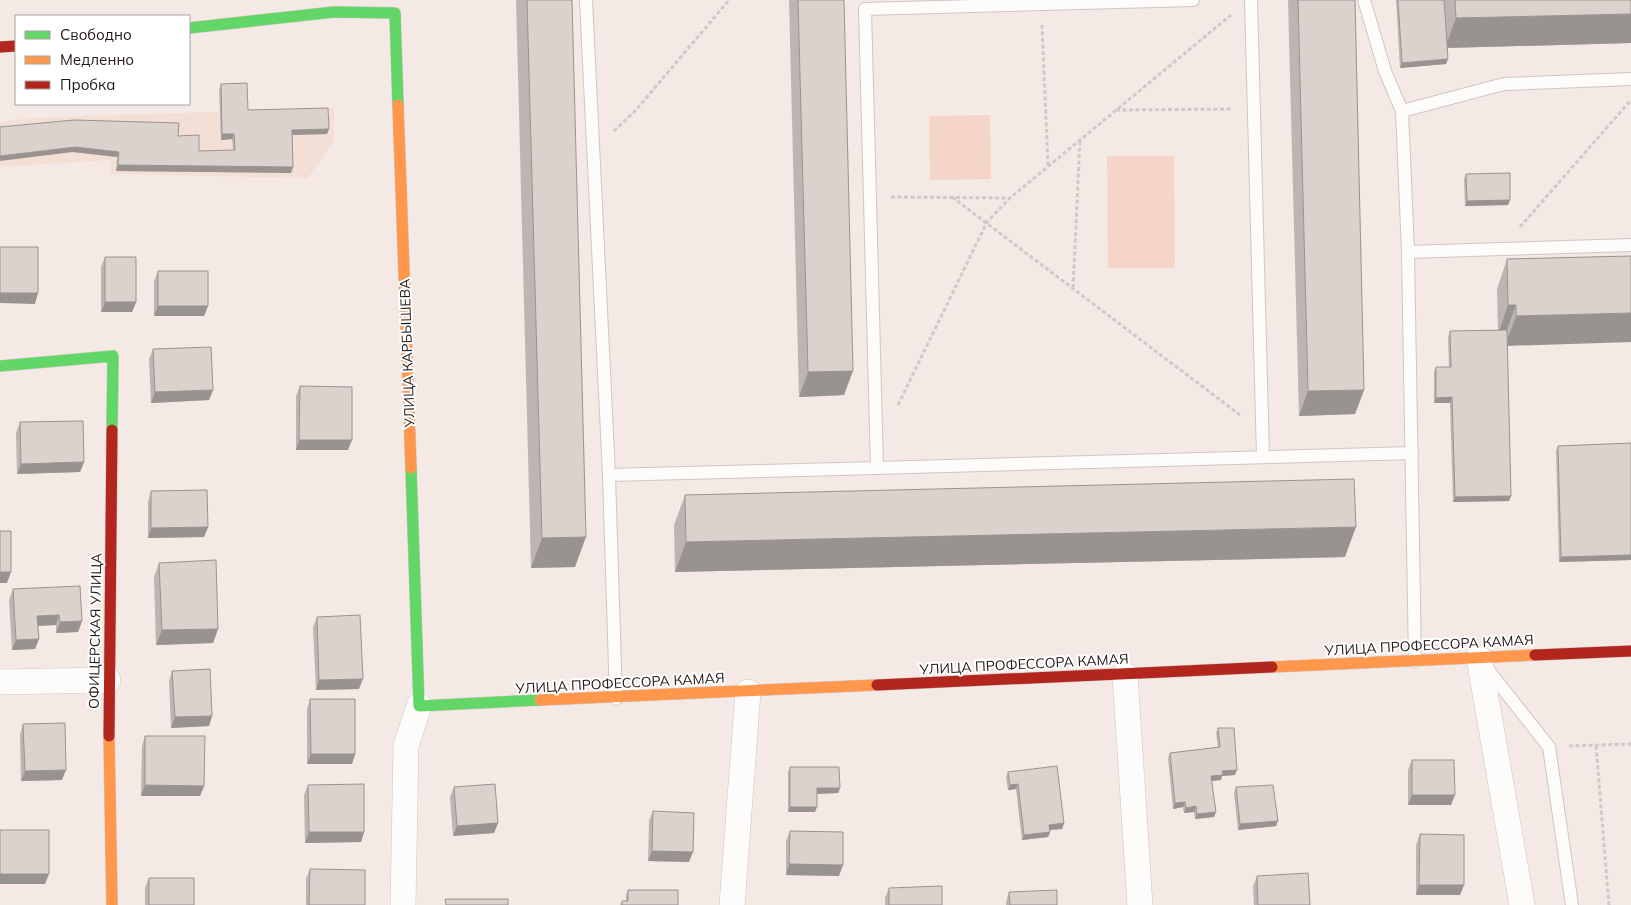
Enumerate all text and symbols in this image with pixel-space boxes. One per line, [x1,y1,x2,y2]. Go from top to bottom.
legend [15,15,190,105]
text: Свободно [60,25,132,44]
text: Медленно [60,50,134,69]
text: Пробка [60,75,115,94]
street label: УЛИЦА КАРБЫШЕВА [395,278,419,429]
street label: ОФИЦЕРСКАЯ УЛИЦА [85,552,105,709]
street label: УЛИЦА ПРОФЕССОРА КАМАЯ [1323,631,1534,660]
street label: УЛИЦА ПРОФЕССОРА КАМАЯ [918,650,1129,679]
street label: УЛИЦА ПРОФЕССОРА КАМАЯ [514,669,725,698]

